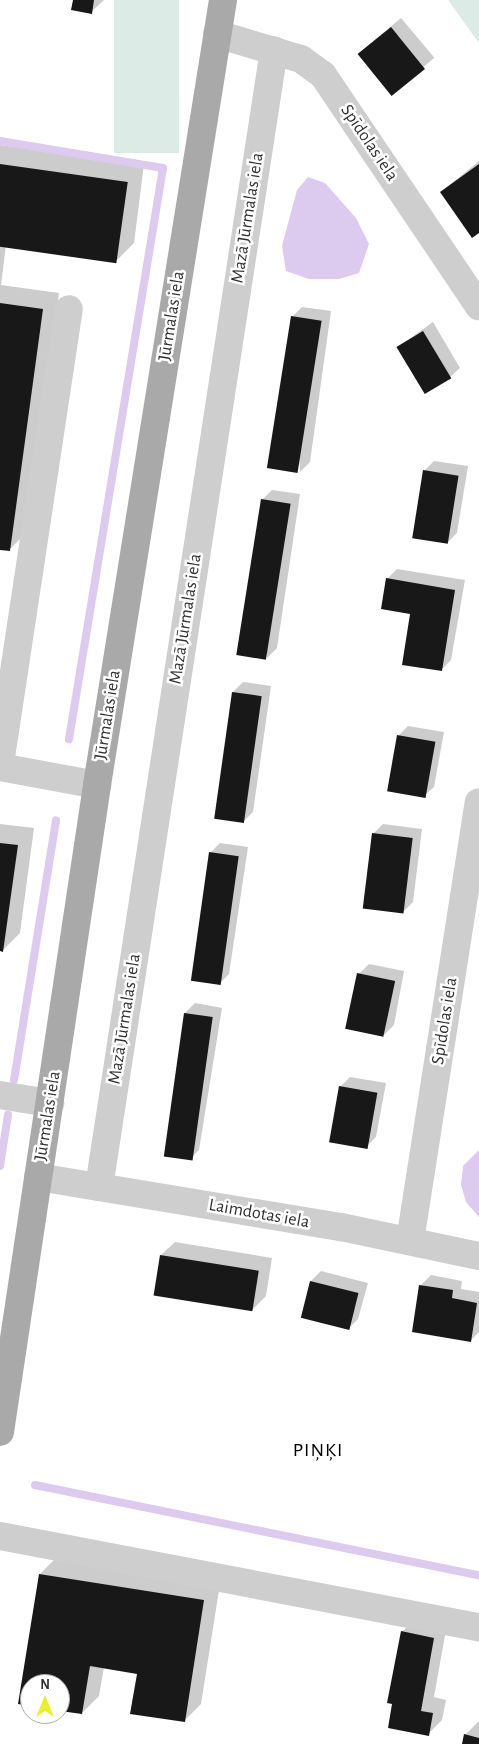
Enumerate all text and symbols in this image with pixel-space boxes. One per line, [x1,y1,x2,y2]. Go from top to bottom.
street label: Spīdolas iela [335,100,403,186]
street label: Mazā Jūrmalas iela [227,151,269,285]
street label: Jūrmalas iela [154,270,190,362]
street label: Mazā Jūrmalas iela [165,552,207,686]
street label: Jūrmalas iela [90,669,126,761]
street label: Mazā Jūrmalas iela [104,952,146,1086]
street label: Spīdolas iela [427,976,463,1066]
street label: Jūrmalas iela [30,1070,66,1162]
street label: Laimdotas iela [207,1195,311,1233]
district label: PIŅĶI [292,1438,344,1462]
north arrow [20,1674,70,1724]
text: N [40,1678,50,1692]

